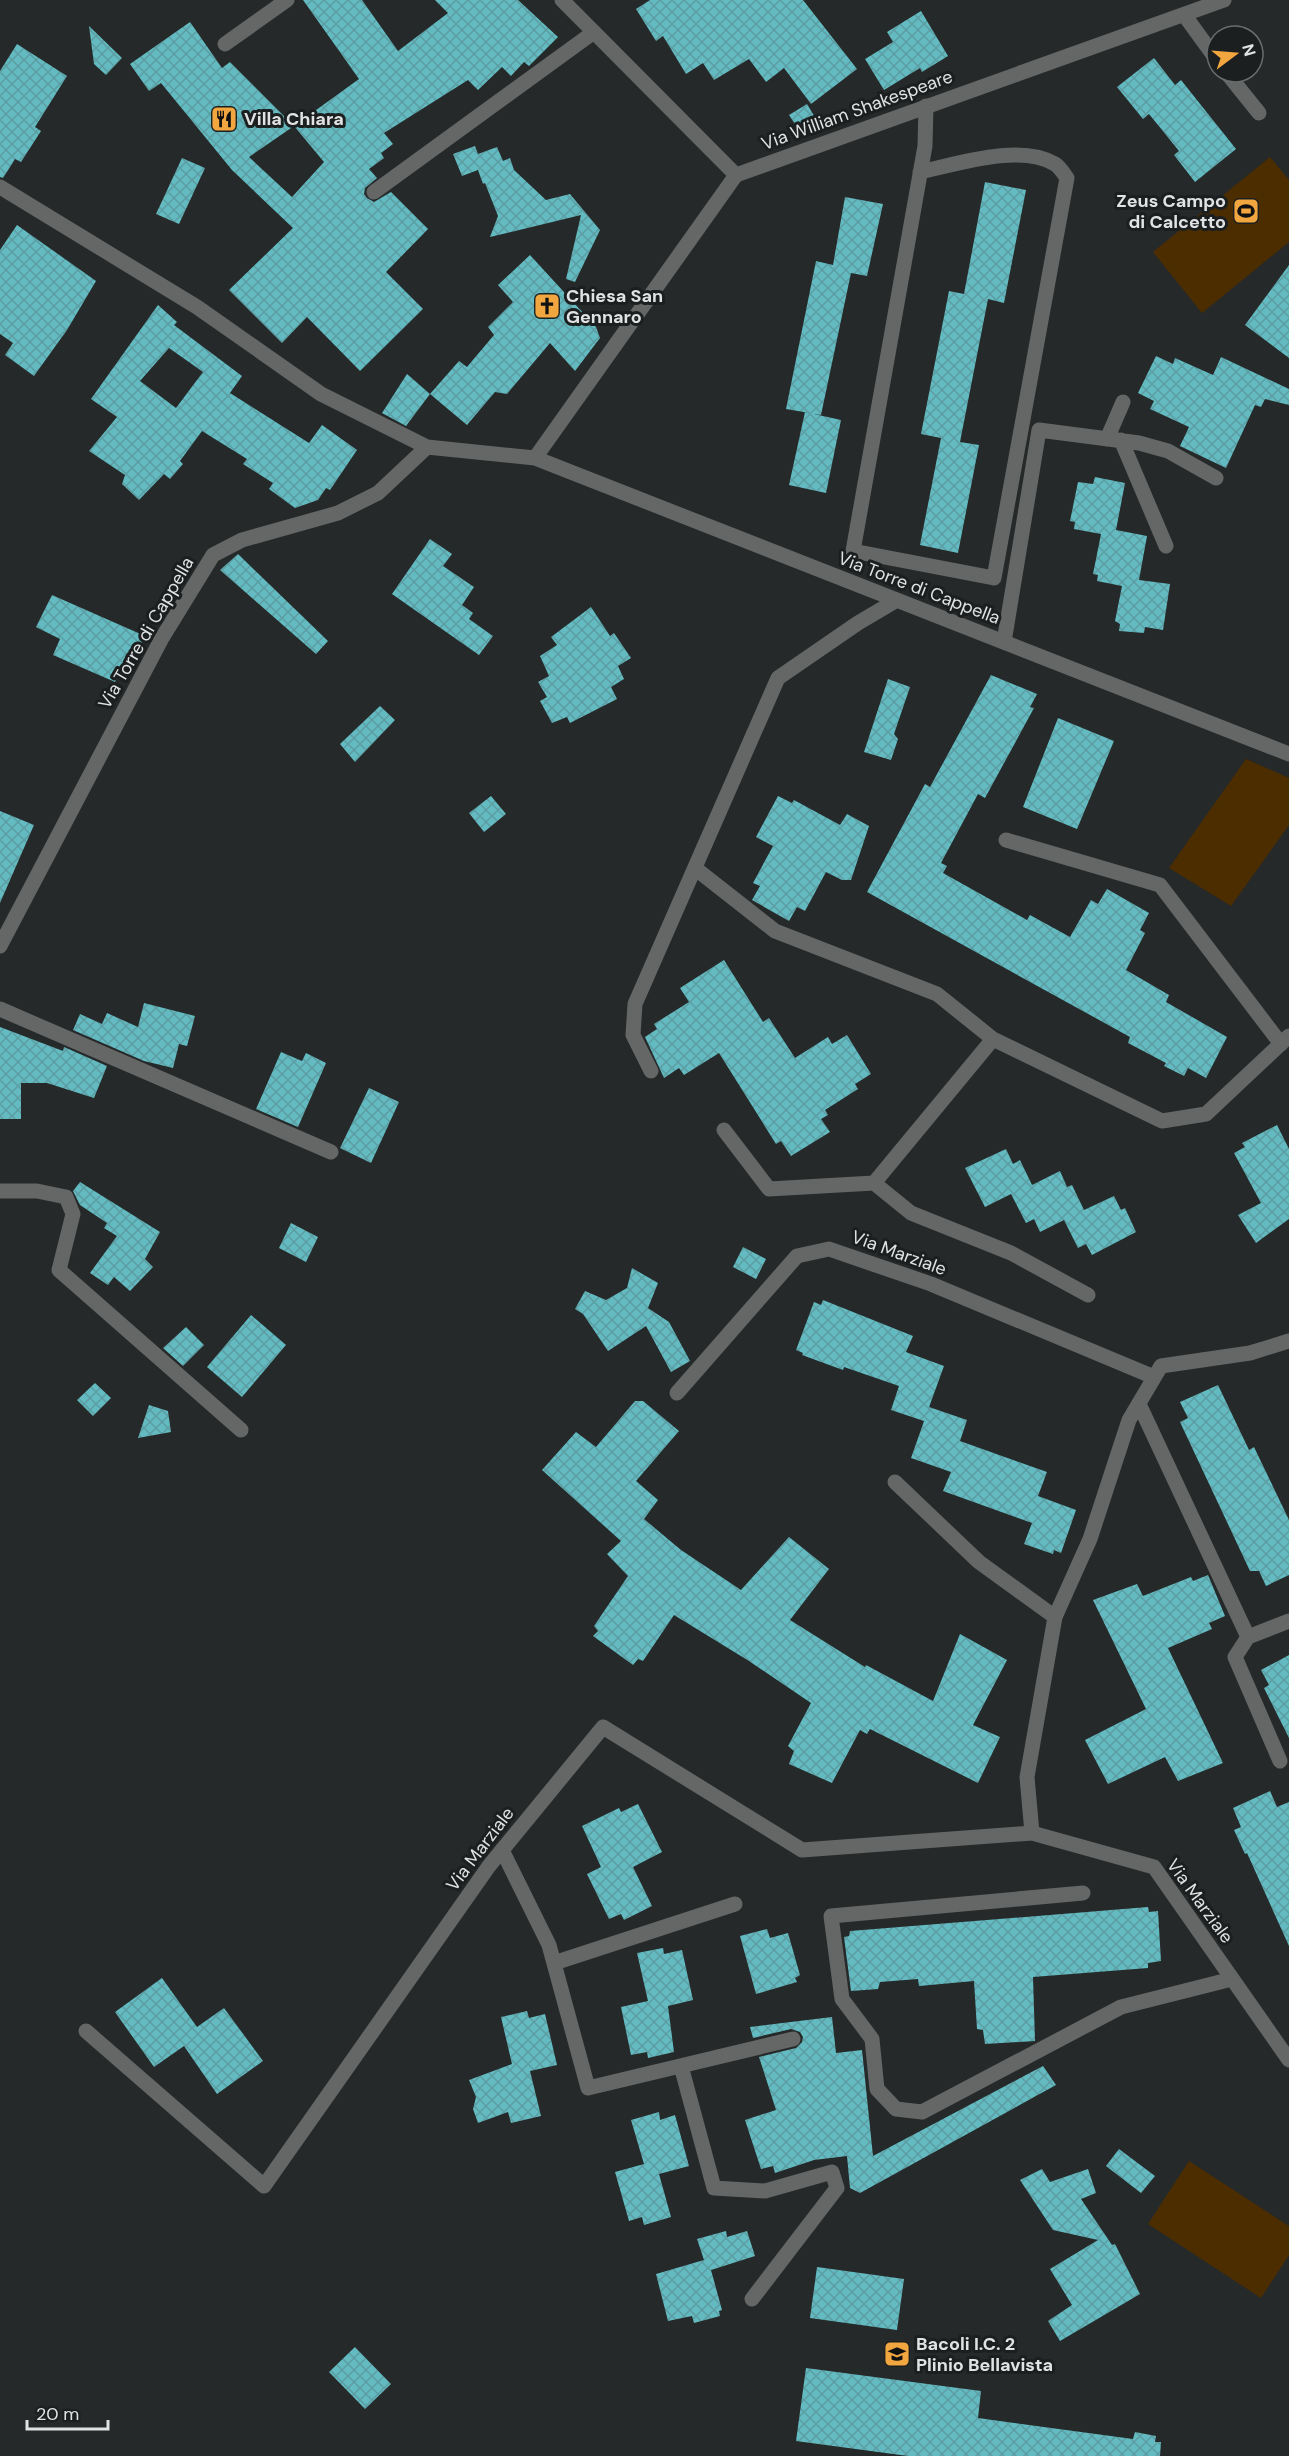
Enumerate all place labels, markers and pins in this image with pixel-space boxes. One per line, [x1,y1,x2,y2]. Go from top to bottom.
restaurant icon: Villa Chiara [209,104,239,134]
place label: Villa Chiara [244,107,344,131]
place label: Zeus Campo di Calcetto [1116,189,1226,234]
sports icon: Zeus Campo di Calcetto [1231,196,1261,226]
place label: Chiesa San Gennaro [566,284,663,329]
church icon: Chiesa San Gennaro [532,291,562,321]
place label: Bacoli I.C. 2 Plinio Bellavista [916,2332,1053,2377]
school or university icon: Bacoli I.C. 2 Plinio Bellavista [882,2339,912,2369]

